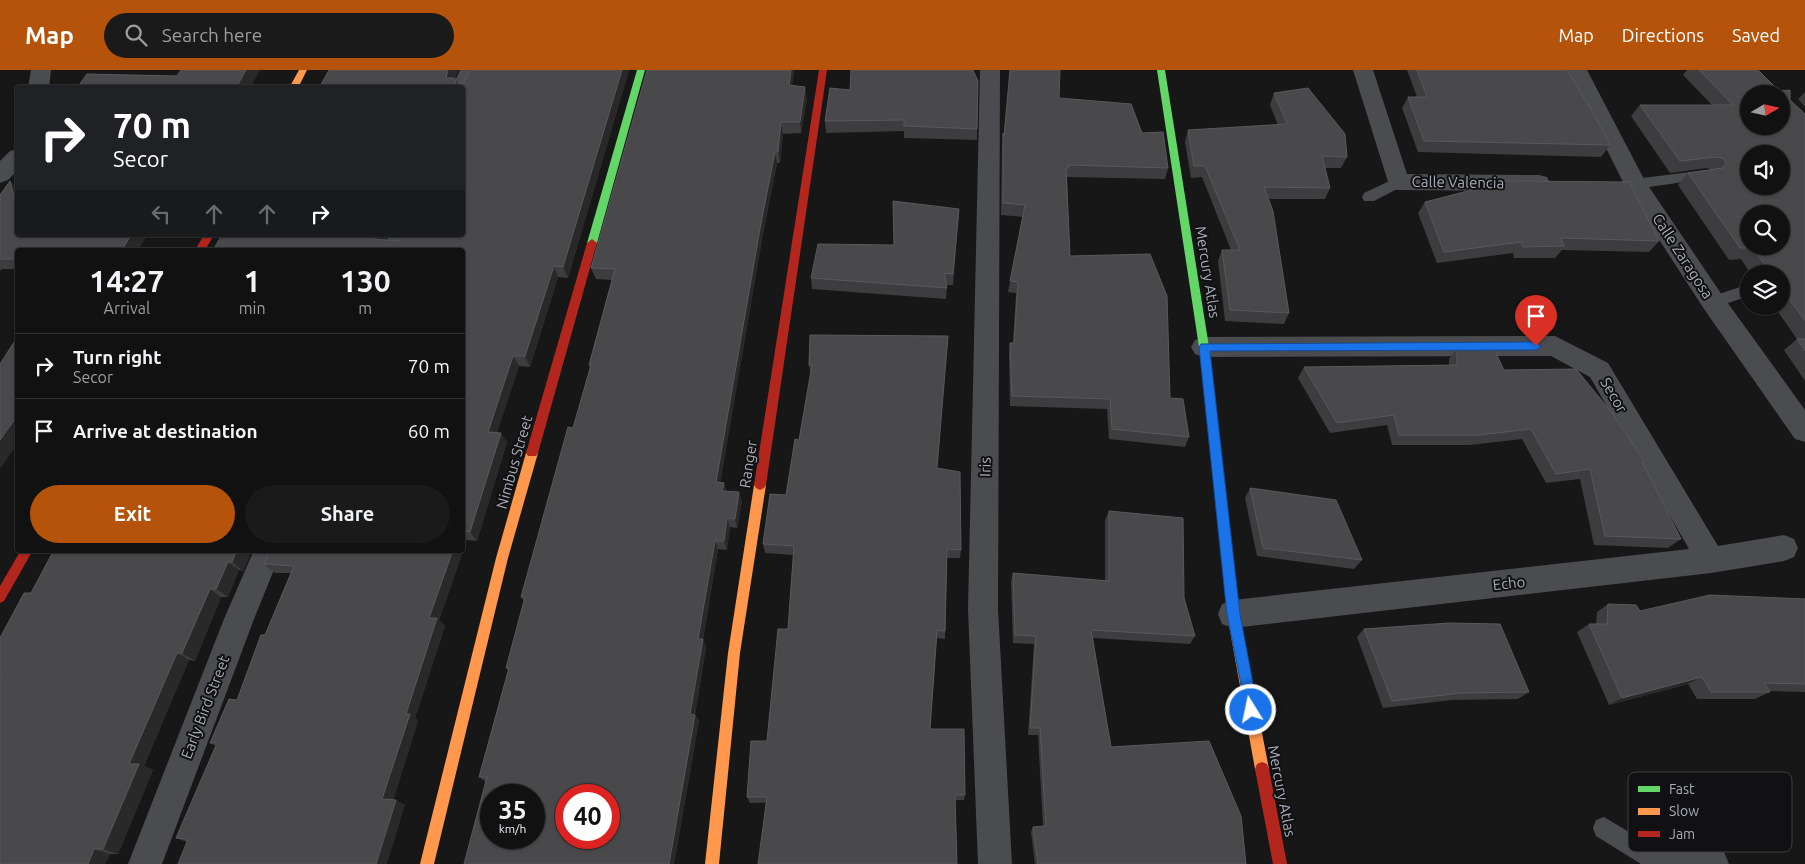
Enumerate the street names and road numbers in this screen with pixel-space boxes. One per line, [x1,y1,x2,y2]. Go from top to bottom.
street label: Calle Valencia [1412,173,1504,191]
street label: Calle Zaragosa [1649,210,1717,302]
street label: Mercury Atlas [1192,225,1224,319]
street label: Secor [1597,374,1631,416]
street label: Nimbus Street [493,413,535,511]
street label: Ranger [736,439,760,489]
street label: Iris [976,457,994,477]
street label: Echo [1492,573,1526,593]
street label: Early Bird Street [177,653,233,761]
street label: Mercury Atlas [1265,744,1299,838]

